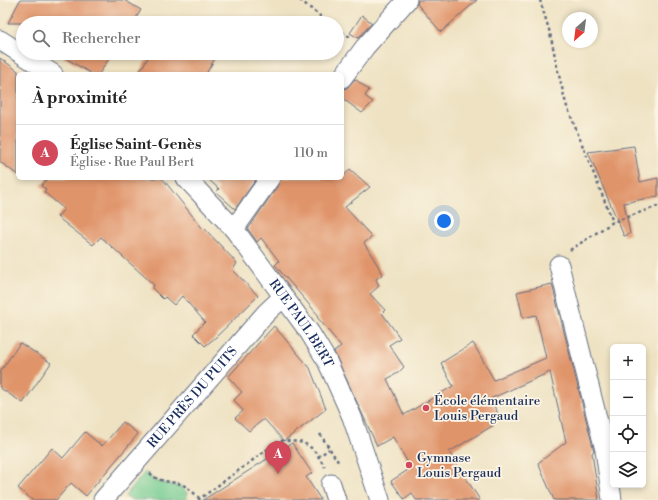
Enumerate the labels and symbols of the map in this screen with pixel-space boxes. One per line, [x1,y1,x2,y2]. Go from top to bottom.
north arrow [562,12,598,48]
your location [434,211,454,231]
street label: RUE PAUL BERT [266,276,337,370]
street label: RUE PRÈS DU PUITS [144,344,241,451]
place label: École élémentaire Louis Pergaud [434,392,541,424]
marker: École élémentaire Louis Pergaud [421,403,431,413]
pin: A [265,441,291,474]
place label: Gymnase Louis Pergaud [417,450,502,481]
marker: Gymnase Louis Pergaud [404,460,414,470]

